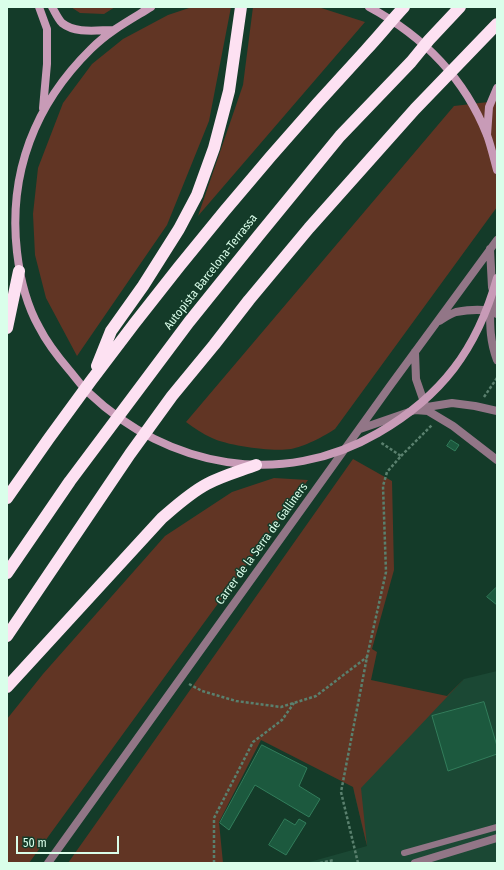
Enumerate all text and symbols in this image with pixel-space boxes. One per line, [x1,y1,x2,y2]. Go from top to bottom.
street label: Autopista Barcelona-Terrassa [161,211,261,333]
street label: Carrer de la Serra de Galliners [213,480,311,608]
scale bar [18,828,121,854]
text: 50 m [23,836,47,850]

